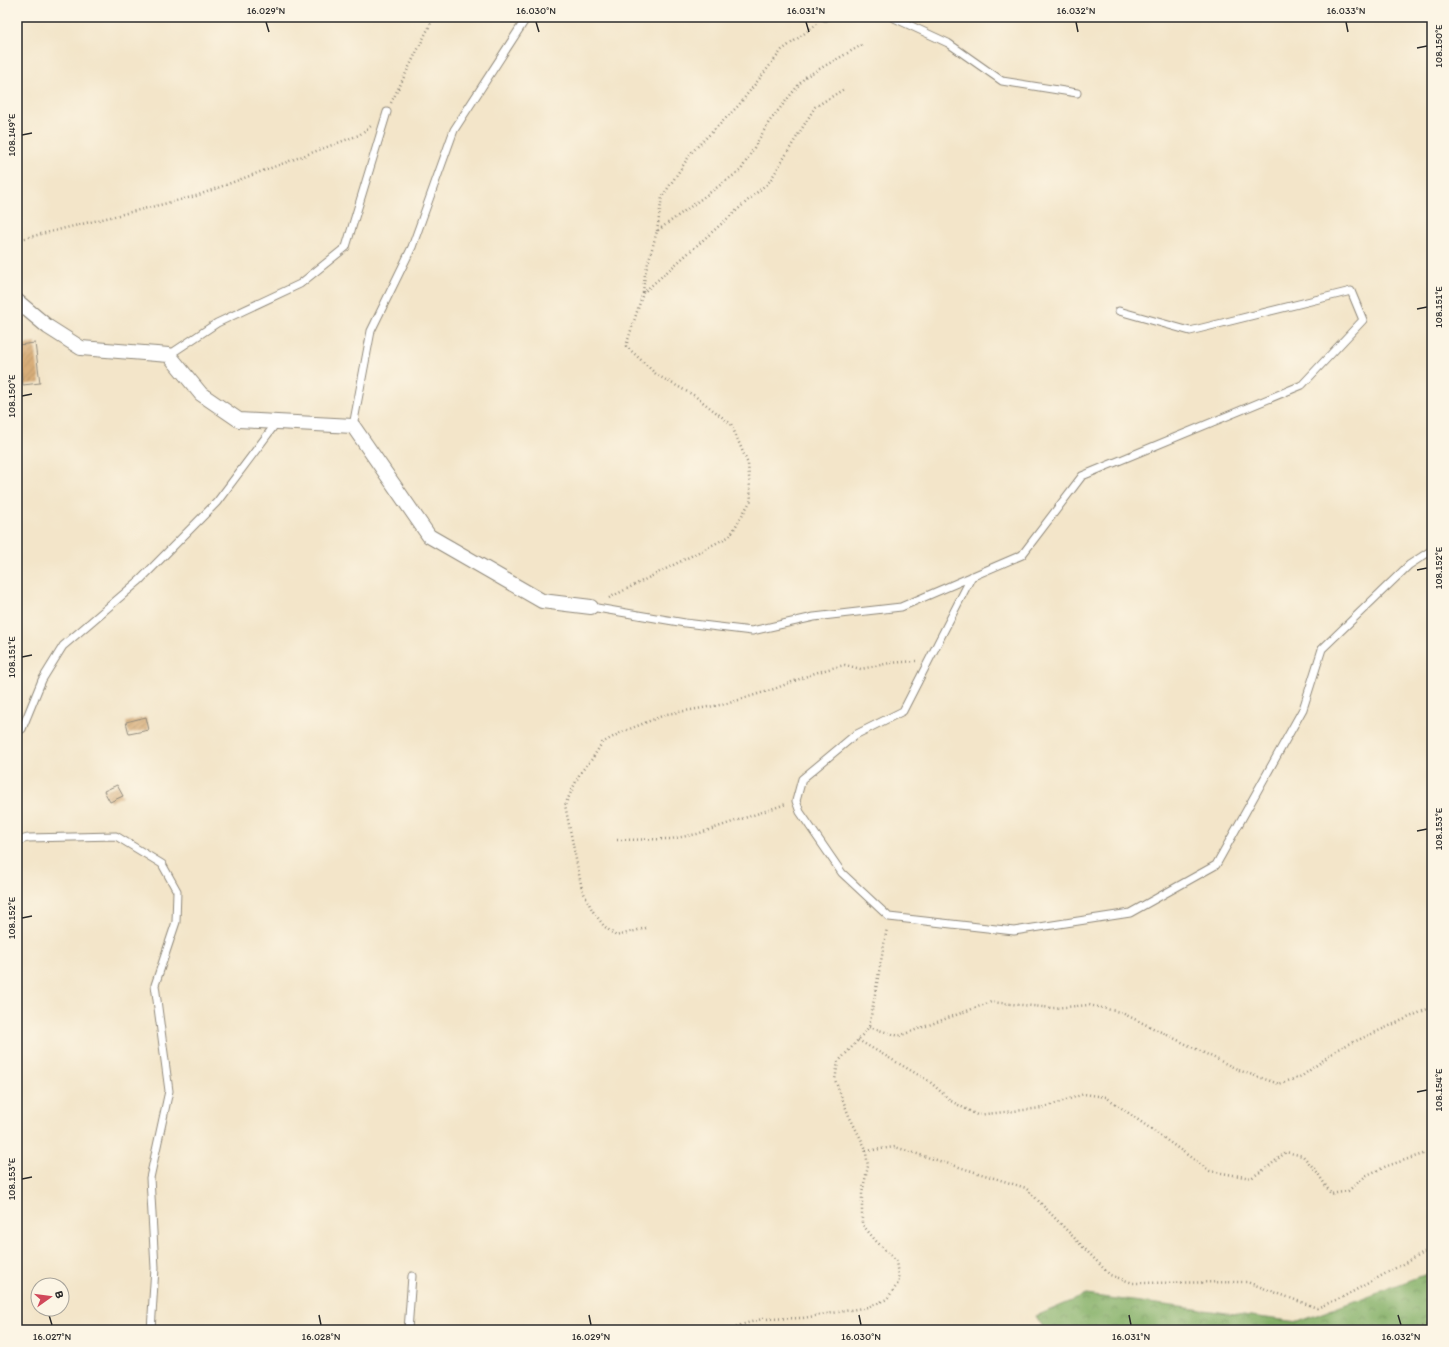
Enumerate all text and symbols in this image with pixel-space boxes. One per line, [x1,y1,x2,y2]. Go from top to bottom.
text: 16.029°N [247,4,286,17]
text: 16.030°N [516,4,556,17]
text: 16.031°N [787,4,825,17]
text: 16.032°N [1057,4,1096,17]
text: 16.033°N [1326,4,1366,17]
text: 108.150°E [1432,24,1445,68]
text: 108.149°E [5,113,18,157]
text: 108.151°E [1432,286,1445,328]
text: 108.150°E [5,374,18,418]
text: 108.152°E [1432,546,1445,589]
text: 108.151°E [5,636,18,678]
text: 108.153°E [1432,807,1445,850]
text: 108.152°E [5,896,18,939]
text: 108.154°E [1432,1068,1445,1112]
text: 108.153°E [5,1157,18,1200]
north arrow [30,1277,70,1317]
text: B [52,1290,66,1300]
text: 16.027°N [33,1330,71,1343]
text: 16.028°N [302,1330,341,1343]
text: 16.029°N [572,1330,611,1343]
text: 16.030°N [841,1330,881,1343]
text: 16.031°N [1112,1330,1150,1343]
text: 16.032°N [1382,1330,1421,1343]

